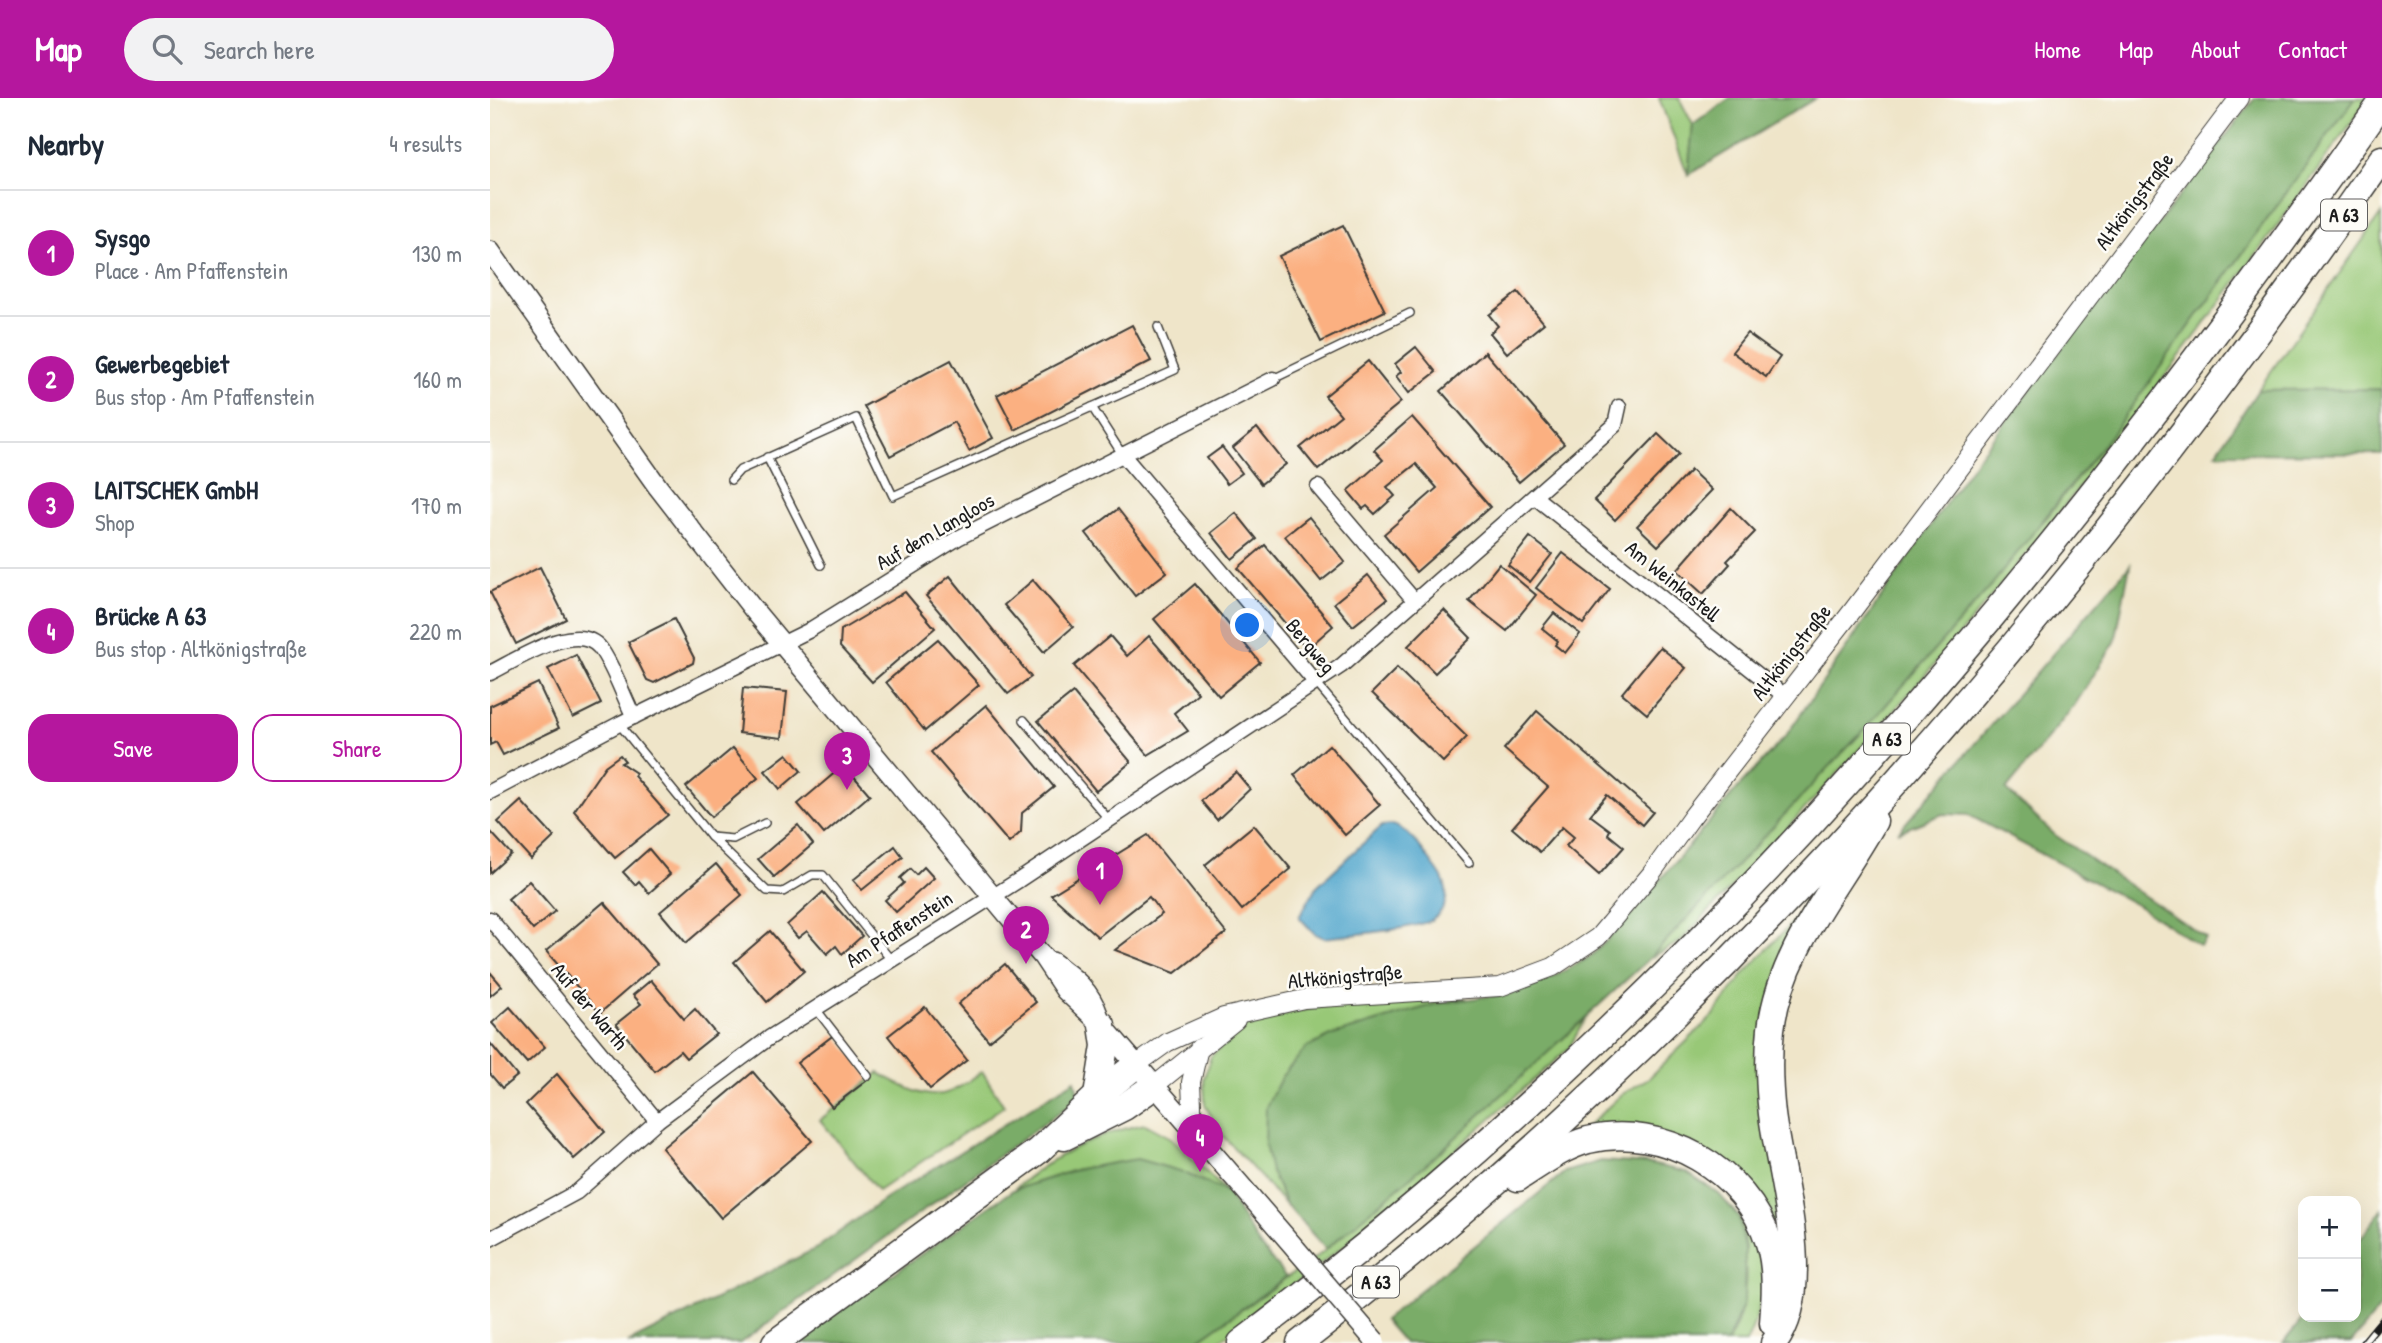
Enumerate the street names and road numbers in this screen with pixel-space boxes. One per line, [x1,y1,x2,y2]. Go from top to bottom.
street label: Altkönigstraße [2088,146,2180,256]
road number: A 63 [2321,200,2367,230]
street label: Auf dem Langloos [871,485,999,577]
street label: Am Weinkastell [1619,534,1727,629]
street label: Altkönigstraße [1744,598,1838,706]
street label: Bergweg [1279,612,1343,680]
road number: A 63 [1864,724,1910,754]
street label: Am Pfaffenstein [840,884,958,974]
street label: Auf der Warth [545,956,635,1056]
street label: Altkönigstraße [1287,957,1403,995]
road number: A 63 [1353,1266,1399,1298]

